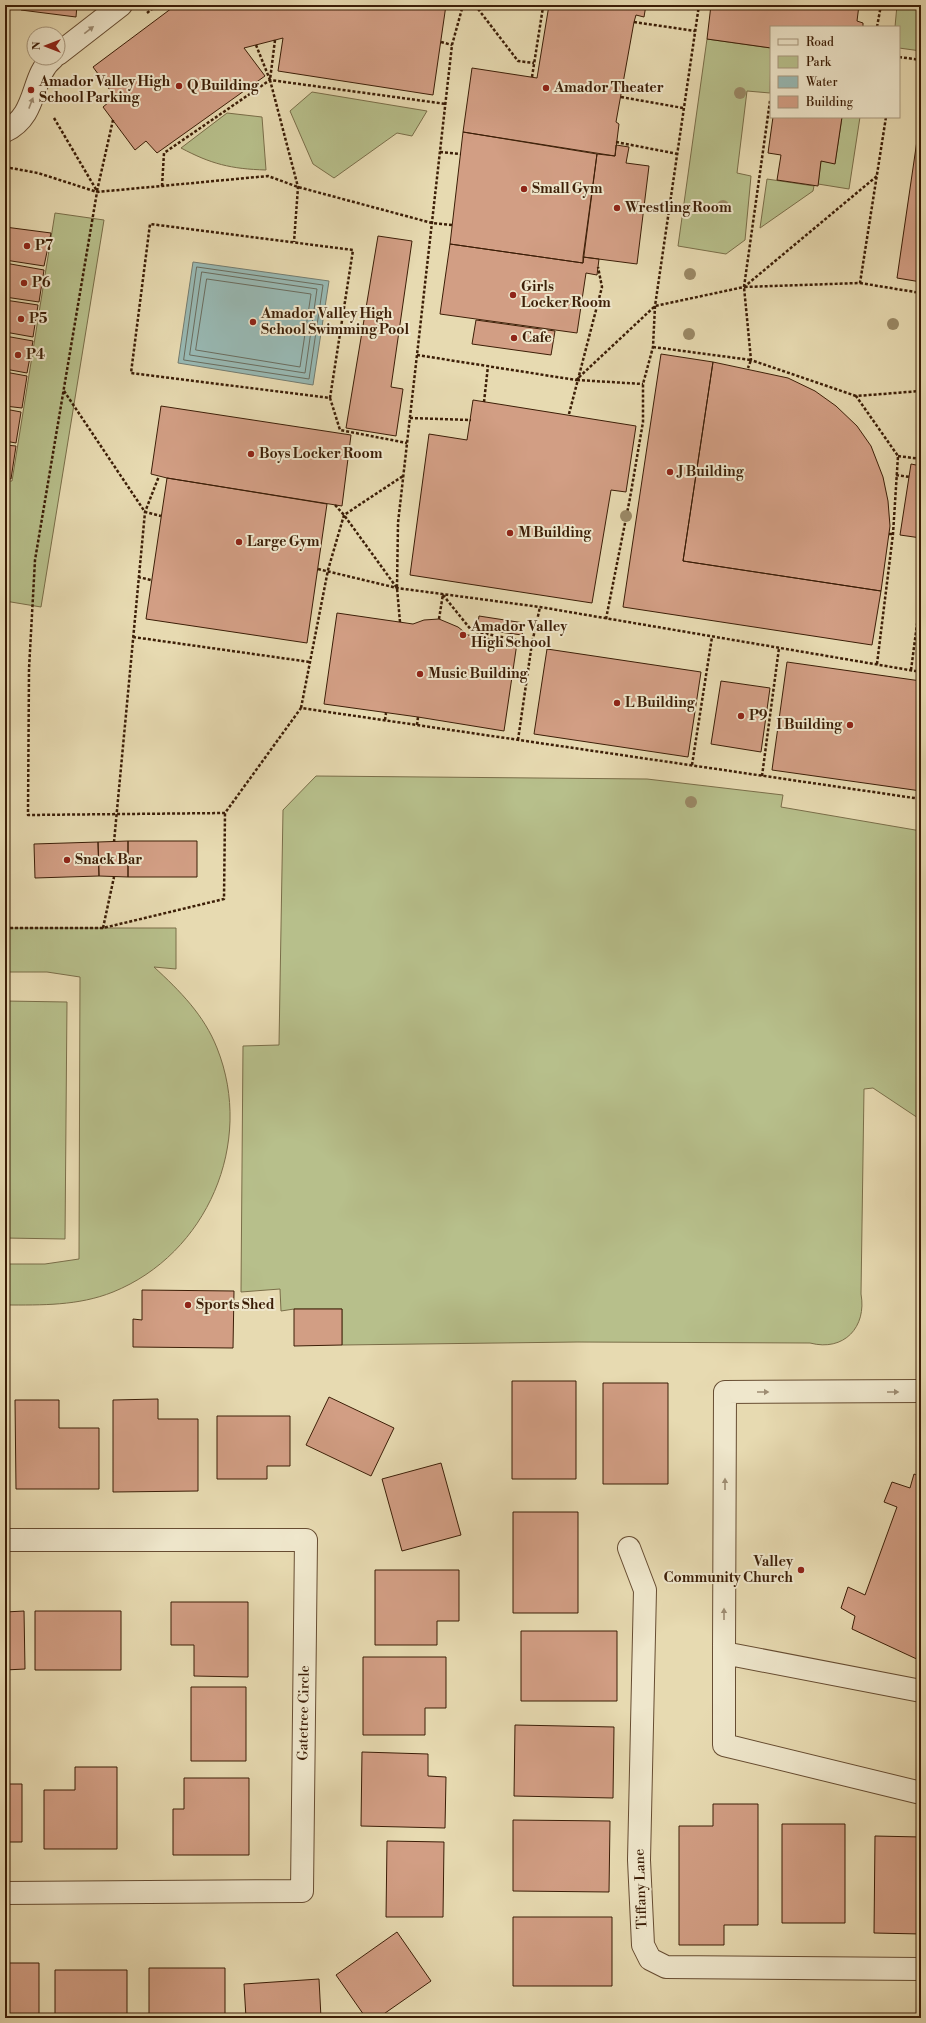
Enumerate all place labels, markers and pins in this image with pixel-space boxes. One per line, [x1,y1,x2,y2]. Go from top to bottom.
place label: Amador Valley High School Parking [38,73,170,107]
place label: Q Building [187,77,260,95]
place label: Amador Theater [553,79,664,97]
marker: Q Building [174,81,184,91]
marker: Amador Theater [541,83,551,93]
marker: Amador Valley High School Parking [26,85,36,95]
place label: Small Gym [532,180,603,198]
marker: Small Gym [519,184,529,194]
place label: Wrestling Room [624,199,732,217]
marker: Wrestling Room [612,203,622,213]
place label: P7 [35,237,54,255]
marker: P7 [22,241,32,251]
place label: P6 [32,274,51,292]
marker: P6 [19,278,29,288]
place label: Girls Locker Room [521,278,611,312]
marker: Girls Locker Room [508,290,518,300]
place label: Amador Valley High School Swimming Pool [260,305,409,339]
place label: P5 [29,310,48,328]
marker: P5 [16,314,26,324]
marker: Amador Valley High School Swimming Pool [248,317,258,327]
place label: Cafe [522,329,552,347]
marker: Cafe [509,333,519,343]
place label: P4 [26,346,45,364]
marker: P4 [13,350,23,360]
place label: Boys Locker Room [259,445,383,463]
marker: Boys Locker Room [246,449,256,459]
place label: J Building [676,463,745,481]
marker: J Building [665,467,675,477]
place label: M Building [518,524,592,542]
marker: M Building [505,528,515,538]
place label: Large Gym [247,533,320,551]
marker: Large Gym [234,537,244,547]
place label: Amador Valley High School [470,618,568,652]
marker: Amador Valley High School [458,630,468,640]
place label: Music Building [428,665,529,683]
marker: Music Building [415,669,425,679]
place label: L Building [625,694,696,712]
marker: L Building [612,698,622,708]
place label: P9 [749,707,768,725]
marker: P9 [736,711,746,721]
place label: I Building [776,716,843,734]
marker: I Building [845,720,855,730]
place label: Snack Bar [75,851,142,869]
marker: Snack Bar [62,855,72,865]
place label: Sports Shed [196,1296,275,1314]
marker: Sports Shed [183,1300,193,1310]
place label: Valley Community Church [663,1553,794,1587]
marker: Valley Community Church [796,1565,806,1575]

